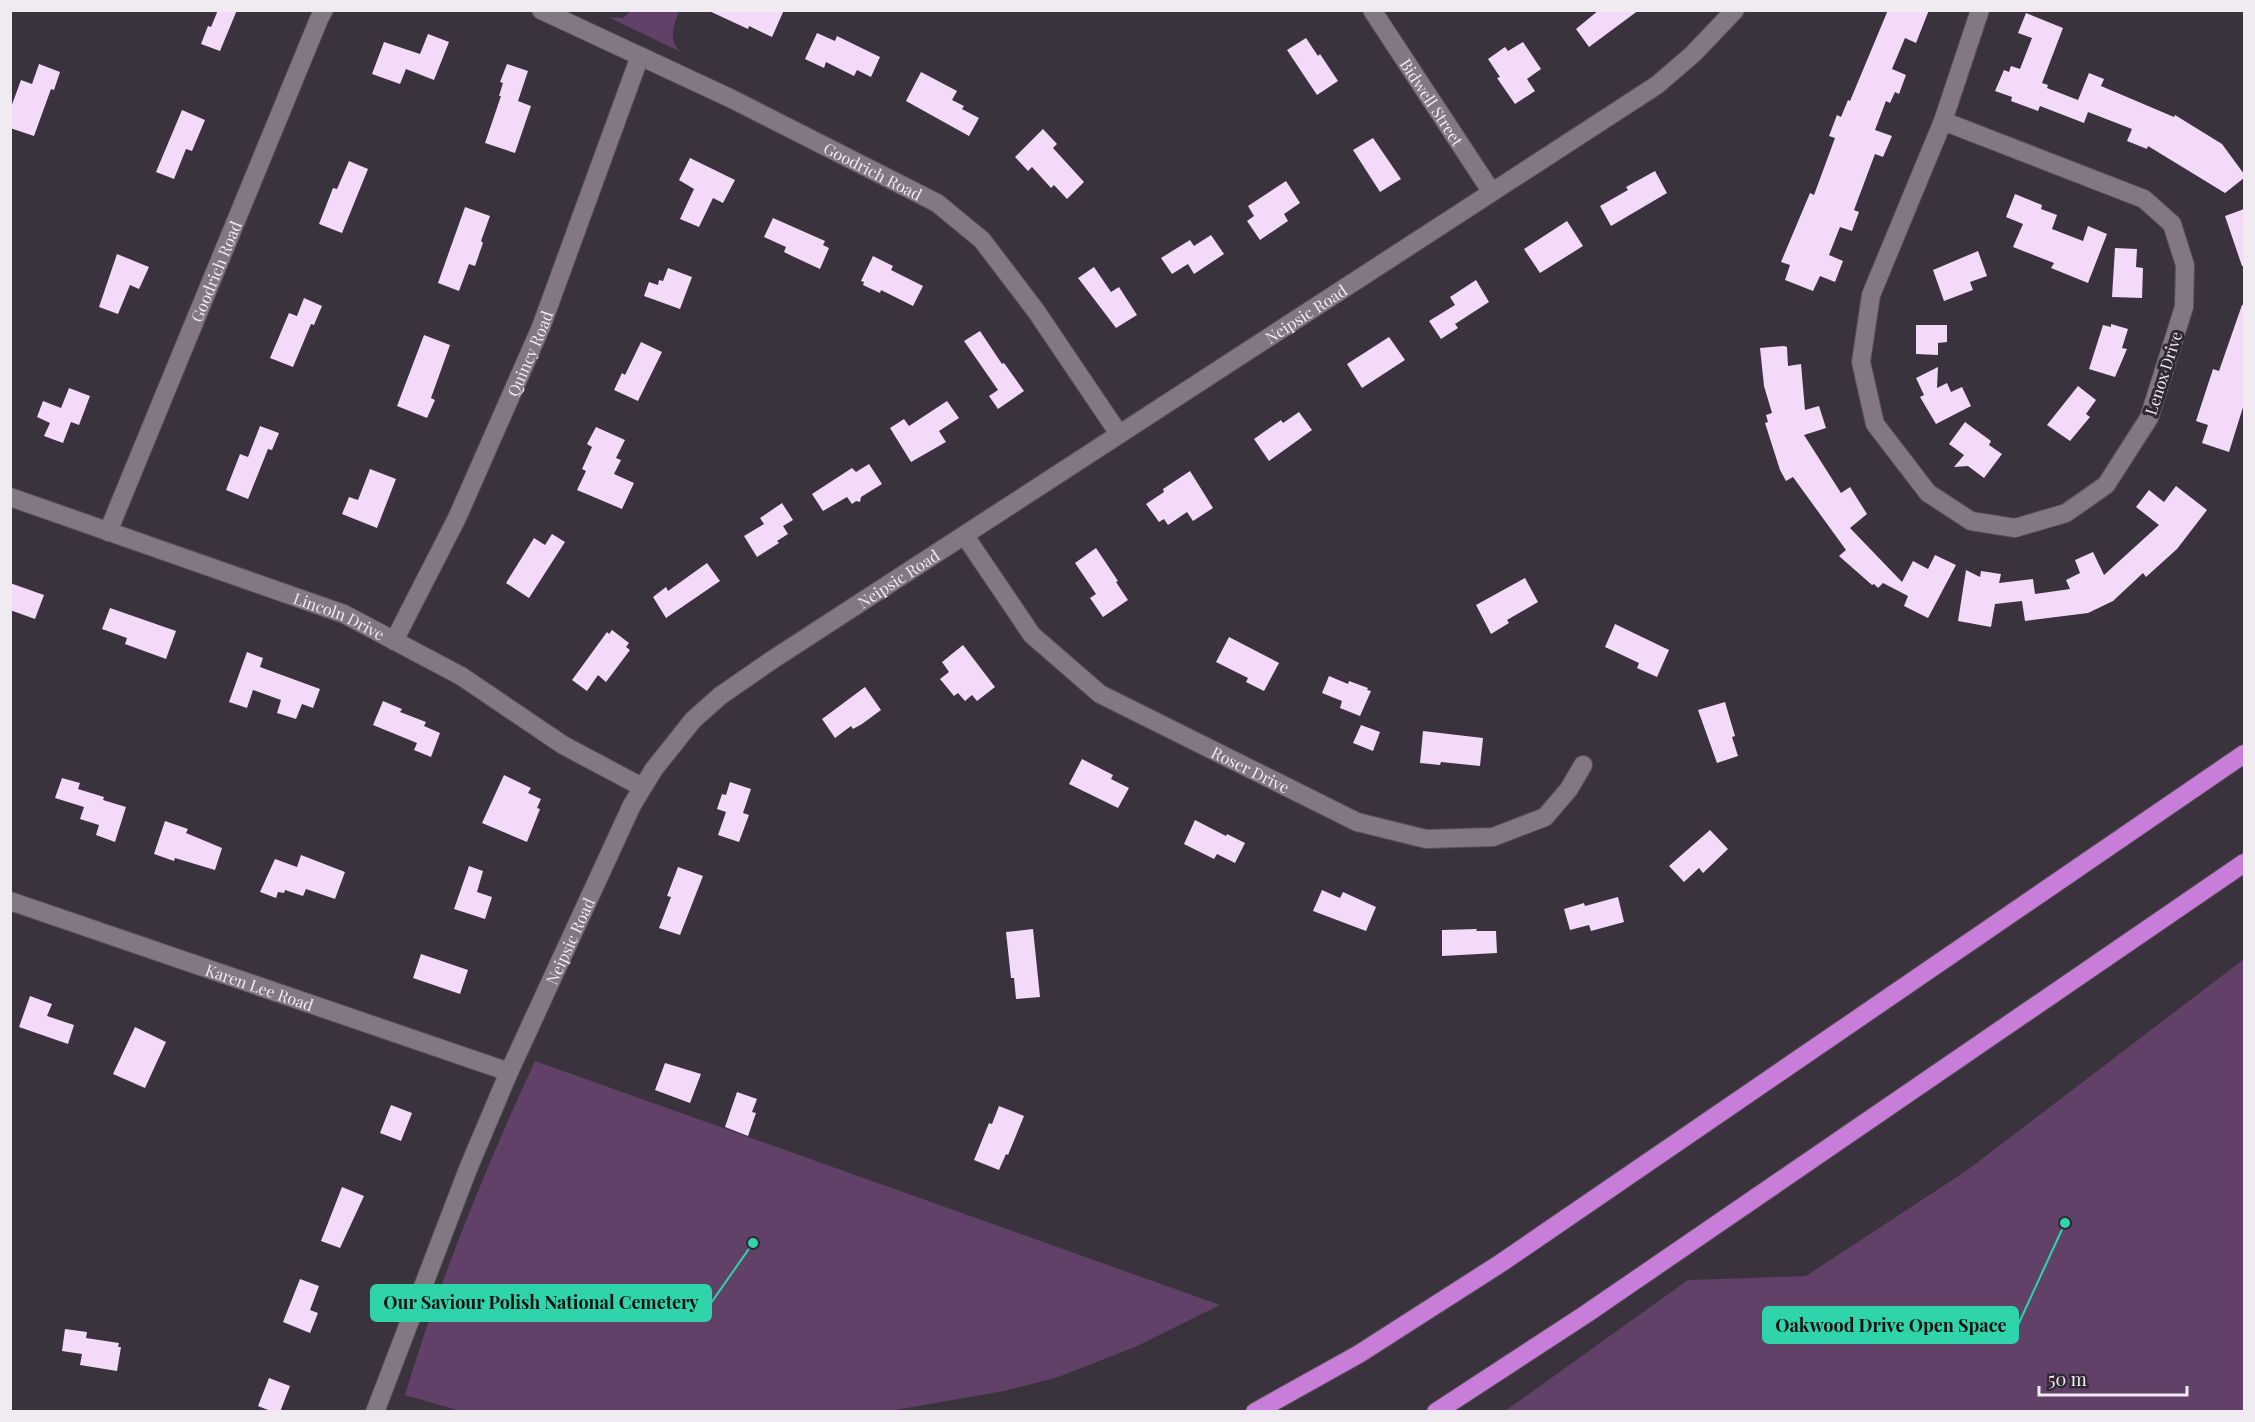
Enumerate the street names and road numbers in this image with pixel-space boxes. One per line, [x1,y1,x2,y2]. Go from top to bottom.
street label: Bidwell Street [1396,54,1469,150]
street label: Goodrich Road [820,137,926,204]
street label: Goodrich Road [185,217,245,325]
street label: Neipsic Road [1261,279,1350,347]
street label: Quincy Road [501,308,557,399]
street label: Lenox Drive [2140,328,2186,418]
street label: Neipsic Road [853,544,943,612]
street label: Lincoln Drive [291,587,389,644]
street label: Roser Drive [1208,741,1293,797]
street label: Neipsic Road [540,894,598,987]
street label: Karen Lee Road [203,958,317,1015]

